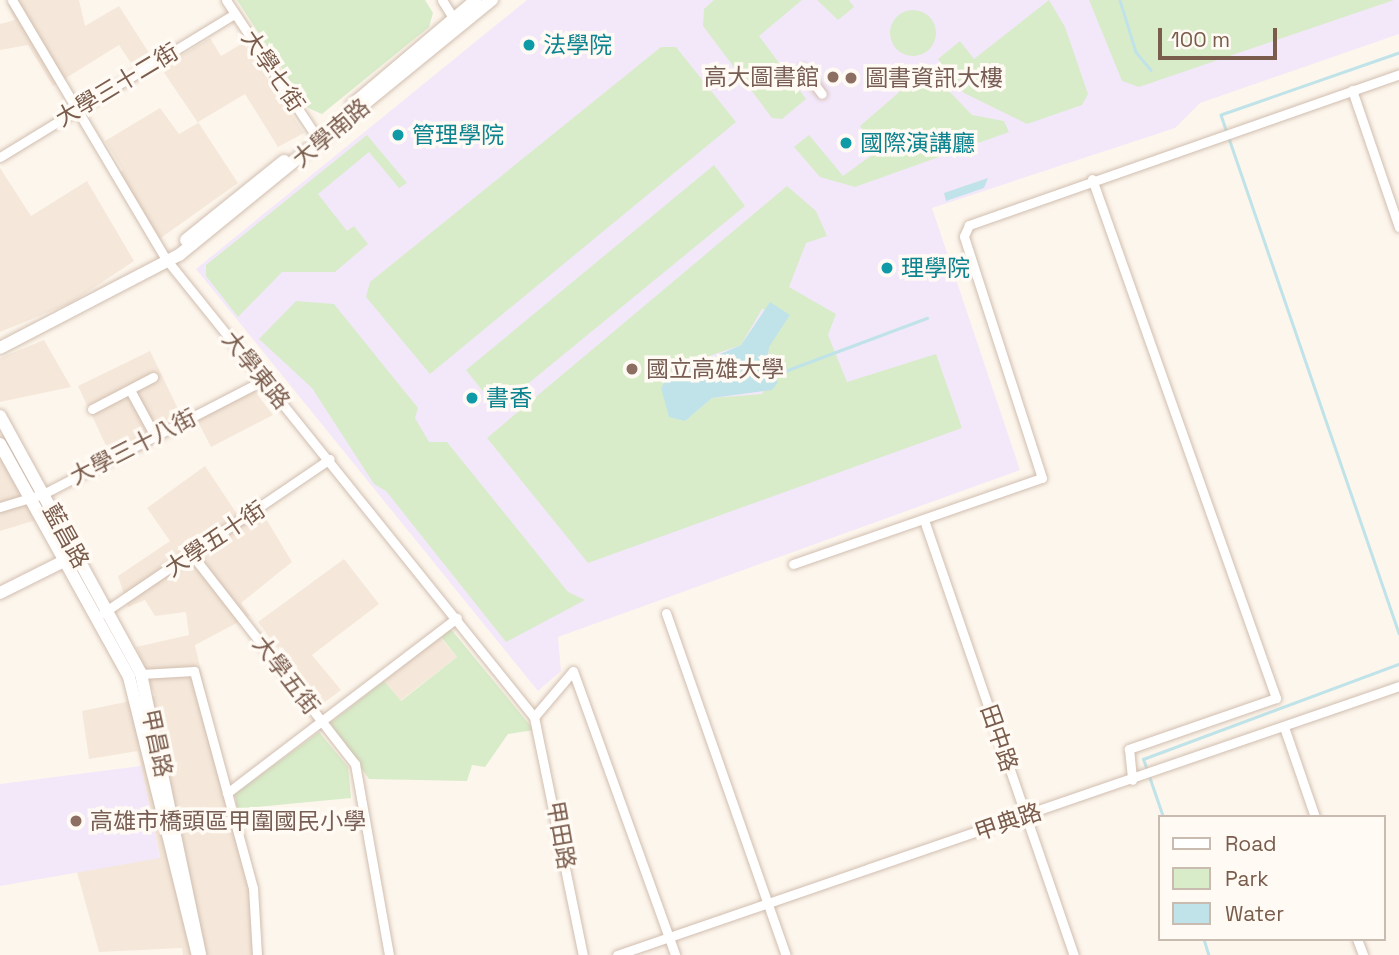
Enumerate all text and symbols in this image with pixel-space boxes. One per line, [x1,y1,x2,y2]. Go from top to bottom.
scale bar [1161,14,1280,58]
street label: 大學七街 [236,25,310,117]
text: 100 m [1171,26,1230,53]
place label: 法學院 [543,31,612,59]
marker: 法學院 [521,37,537,53]
street label: 大學三十二街 [51,38,183,132]
place label: 高大圖書館 [704,63,819,91]
place label: 圖書資訊大樓 [865,64,1003,92]
marker: 高大圖書館 [825,69,841,85]
marker: 圖書資訊大樓 [843,70,859,86]
street label: 大學南路 [287,93,375,173]
place label: 管理學院 [412,121,504,149]
marker: 管理學院 [390,127,406,143]
place label: 國際演講廳 [860,129,975,157]
marker: 國際演講廳 [838,135,854,151]
place label: 理學院 [901,254,970,282]
marker: 理學院 [879,260,895,276]
street label: 大學東路 [216,326,296,414]
place label: 國立高雄大學 [646,355,784,383]
marker: 國立高雄大學 [624,361,640,377]
place label: 書香 [486,384,532,412]
marker: 書香 [464,390,480,406]
street label: 大學三十八街 [65,403,201,491]
street label: 大學五十街 [160,495,270,583]
street label: 藍昌路 [37,499,95,573]
street label: 大學五街 [247,630,325,720]
street label: 田中路 [975,701,1023,775]
street label: 甲昌路 [136,706,178,780]
street label: 甲典路 [971,798,1045,846]
street label: 甲田路 [541,799,581,871]
place label: 高雄市橋頭區甲圍國民小學 [90,807,366,835]
marker: 高雄市橋頭區甲圍國民小學 [68,813,84,829]
legend [1158,815,1385,941]
text: Road [1225,830,1277,857]
text: Park [1225,865,1269,892]
text: Water [1225,900,1284,927]

